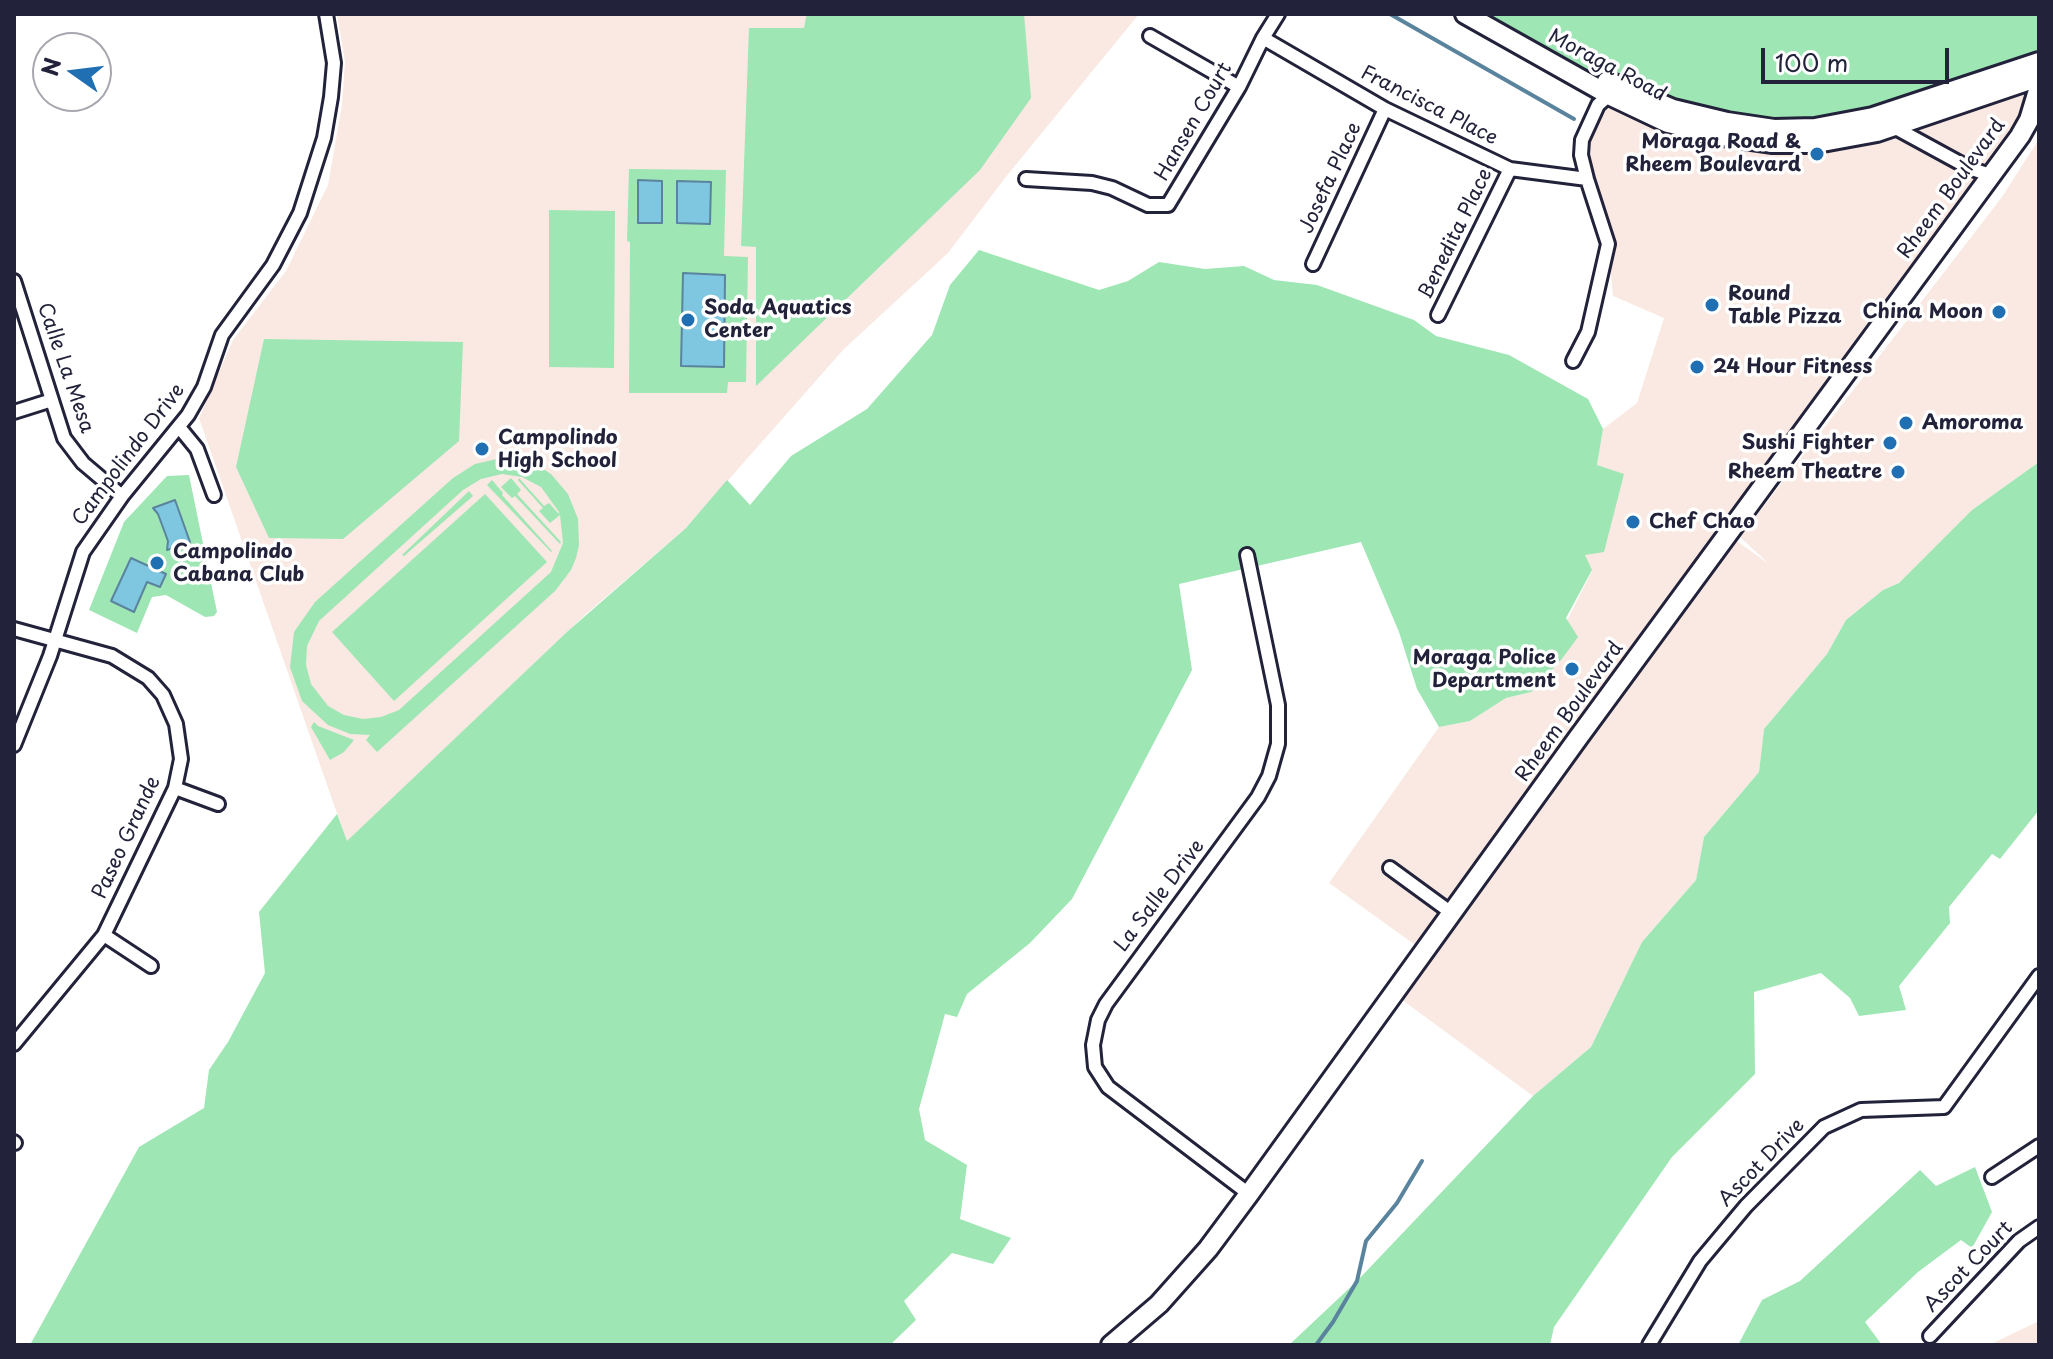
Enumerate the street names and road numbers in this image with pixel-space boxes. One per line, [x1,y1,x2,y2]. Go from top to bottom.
street label: Moraga Road [1544,25,1670,107]
street label: Hansen Court [1150,58,1238,186]
street label: Francisca Place [1357,61,1501,151]
street label: Rheem Boulevard [1893,114,2011,264]
street label: Josefa Place [1295,119,1367,237]
street label: Benedita Place [1414,165,1498,303]
street label: Calle La Mesa [31,300,99,436]
street label: Campolindo Drive [68,379,190,531]
street label: Rheem Boulevard [1511,637,1629,787]
street label: Paseo Grande [88,773,166,903]
street label: La Salle Drive [1110,835,1210,957]
street label: Ascot Drive [1714,1114,1810,1212]
street label: Ascot Court [1920,1217,2018,1317]

